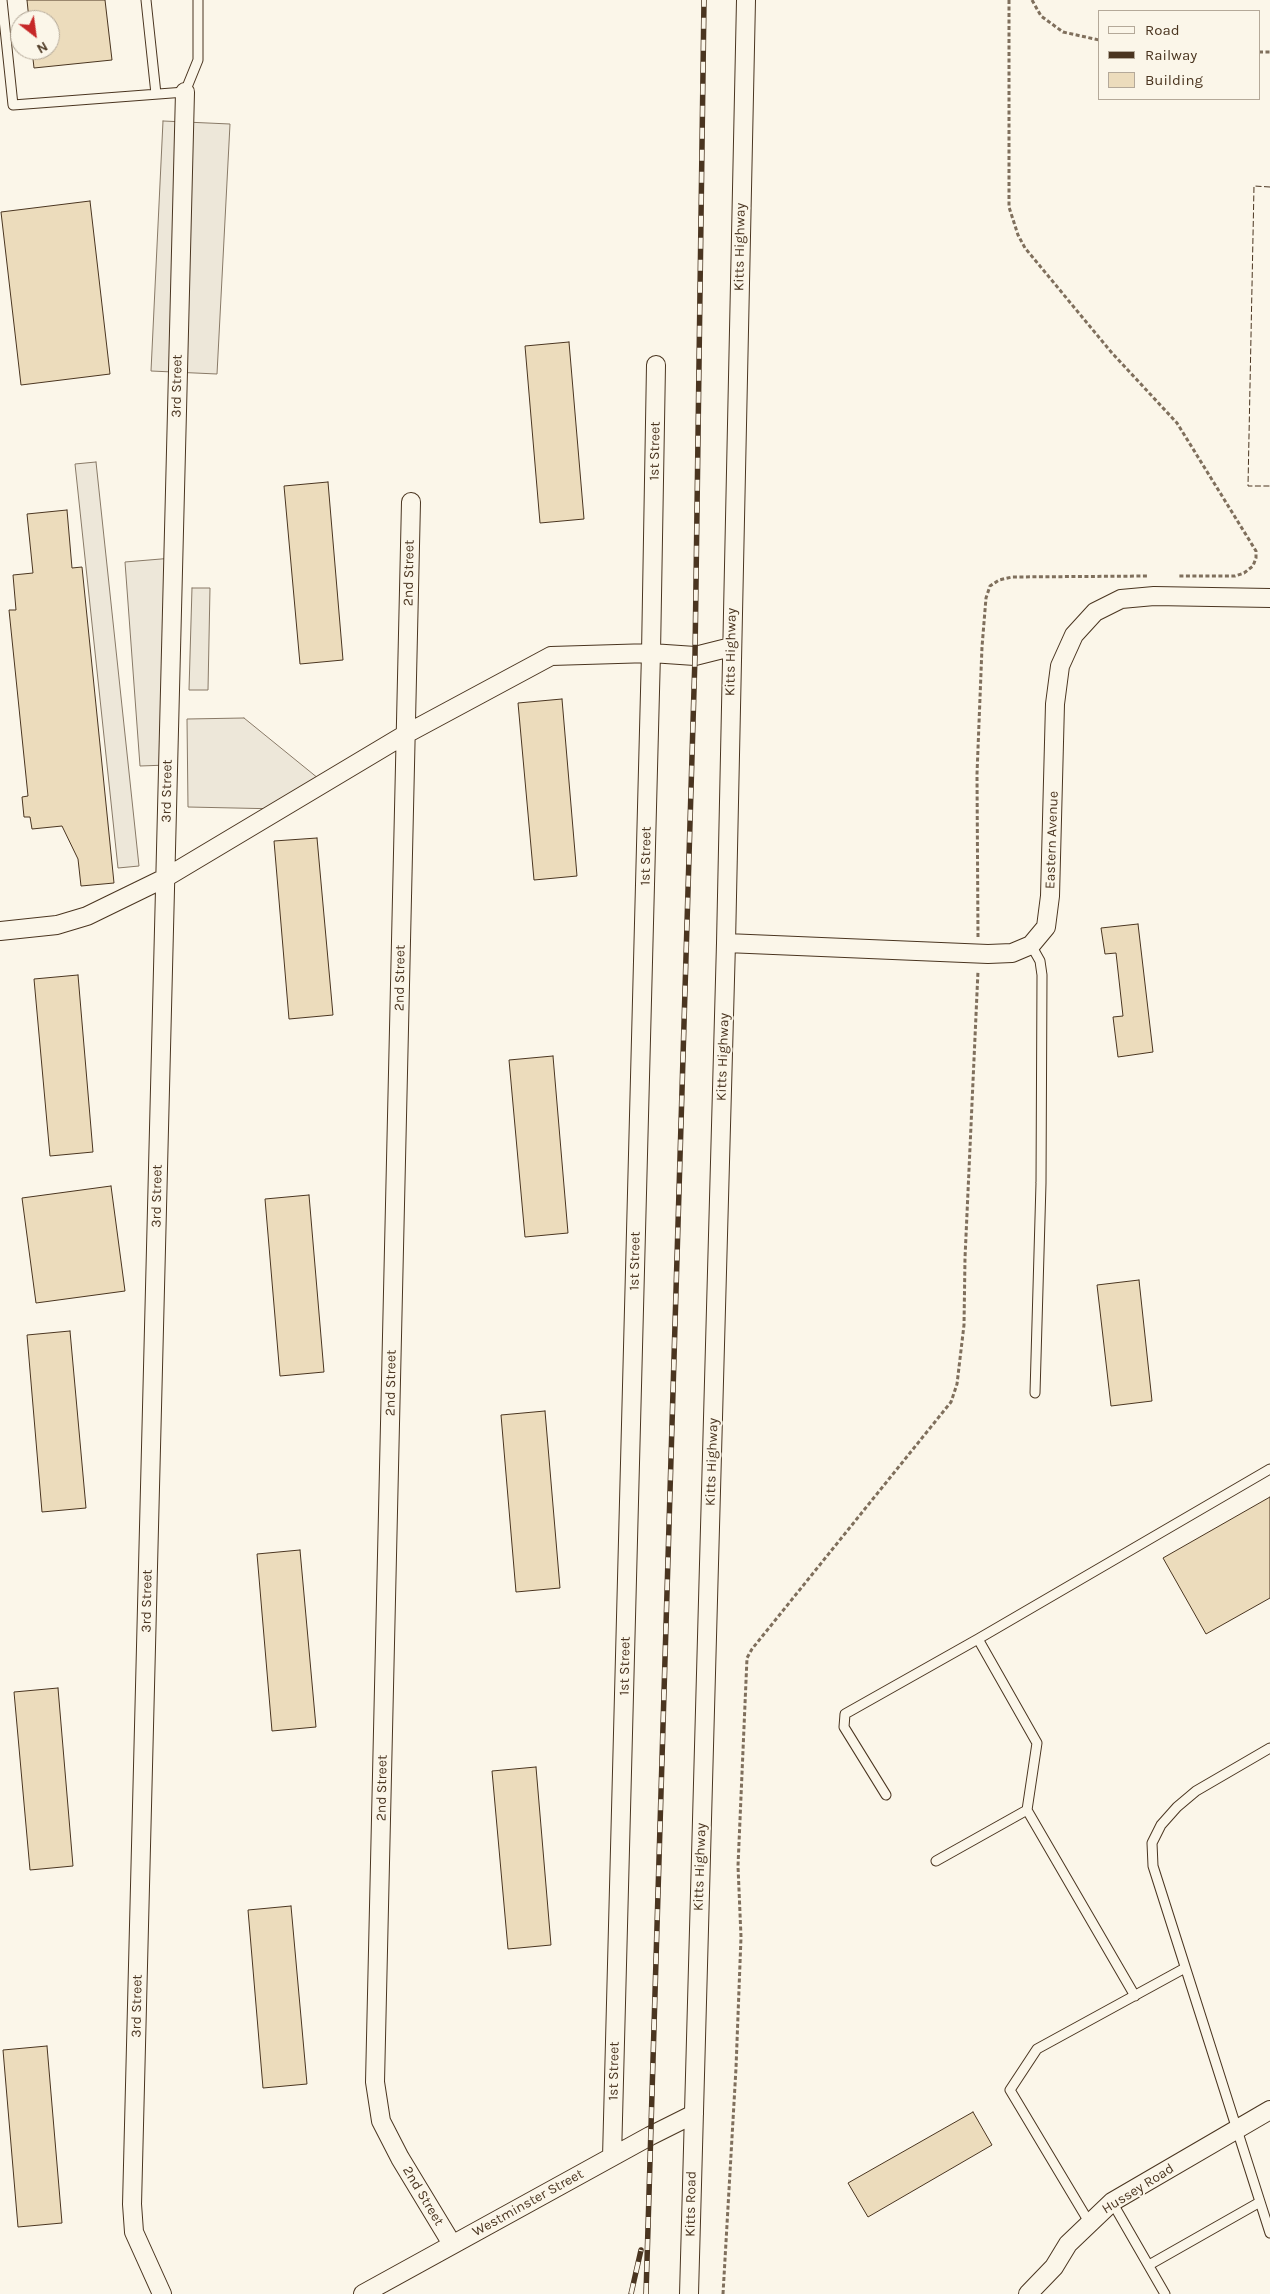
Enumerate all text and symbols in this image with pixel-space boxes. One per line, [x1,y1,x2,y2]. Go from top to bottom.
north arrow [10,10,60,60]
legend [1098,10,1260,100]
text: Road [1145,21,1180,39]
text: N [34,38,51,57]
text: Railway [1145,46,1197,64]
text: Building [1145,71,1203,89]
street label: Kitts Highway [731,203,749,291]
street label: 3rd Street [168,354,186,418]
street label: 1st Street [646,421,664,481]
street label: 2nd Street [400,540,418,606]
street label: Kitts Highway [722,608,740,696]
street label: 3rd Street [158,759,176,823]
street label: Eastern Avenue [1042,791,1062,889]
street label: 1st Street [637,826,655,886]
street label: 2nd Street [391,945,409,1011]
street label: Kitts Highway [713,1013,733,1101]
street label: 3rd Street [148,1164,166,1228]
street label: 1st Street [626,1231,644,1291]
street label: 2nd Street [382,1350,400,1416]
street label: Kitts Highway [702,1418,722,1506]
street label: 3rd Street [138,1569,156,1633]
street label: 1st Street [616,1636,634,1696]
street label: 2nd Street [373,1755,391,1821]
street label: Kitts Highway [690,1823,710,1911]
street label: 3rd Street [128,1974,146,2038]
street label: 1st Street [605,2041,623,2101]
street label: Hussey Road [1099,2160,1177,2218]
street label: 2nd Street [399,2163,447,2229]
street label: Westminster Street [470,2166,586,2240]
street label: Kitts Road [682,2171,700,2237]

